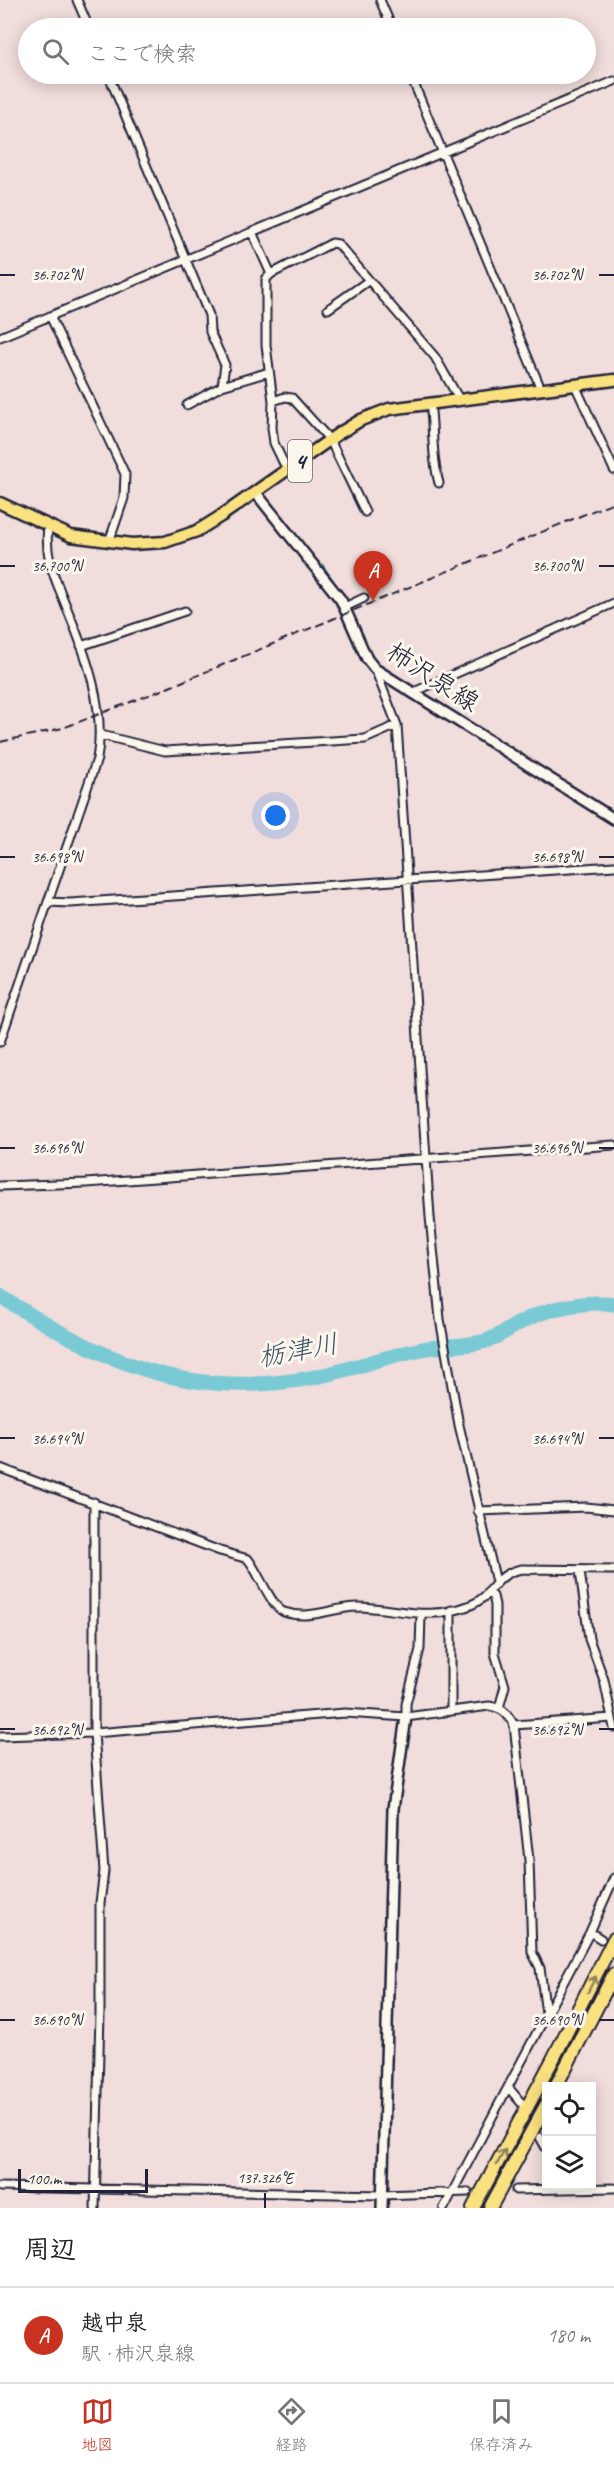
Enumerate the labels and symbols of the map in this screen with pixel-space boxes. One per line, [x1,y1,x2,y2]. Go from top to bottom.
text: 36.702°N [32,266,85,285]
text: 36.702°N [532,266,585,285]
road number: 4 [288,440,312,482]
pin: A [354,552,392,601]
text: 36.700°N [32,557,85,576]
text: 36.700°N [532,557,585,576]
street label: 柿沢泉線 [380,635,486,719]
your location [261,801,290,830]
text: 36.698°N [32,848,85,867]
text: 36.698°N [532,848,585,867]
text: 36.696°N [32,1139,85,1158]
text: 36.696°N [532,1139,585,1158]
water label: 栃津川 [255,1326,341,1374]
text: 36.694°N [32,1430,85,1449]
text: 36.694°N [532,1430,585,1449]
text: 36.692°N [32,1721,85,1740]
text: 36.692°N [532,1721,585,1740]
one-way arrow [586,1975,598,1993]
text: 36.690°N [32,2011,85,2030]
text: 36.690°N [532,2011,585,2030]
one-way arrow [495,2149,507,2166]
scale bar [18,2166,148,2194]
text: 137.326°E [237,2169,295,2188]

